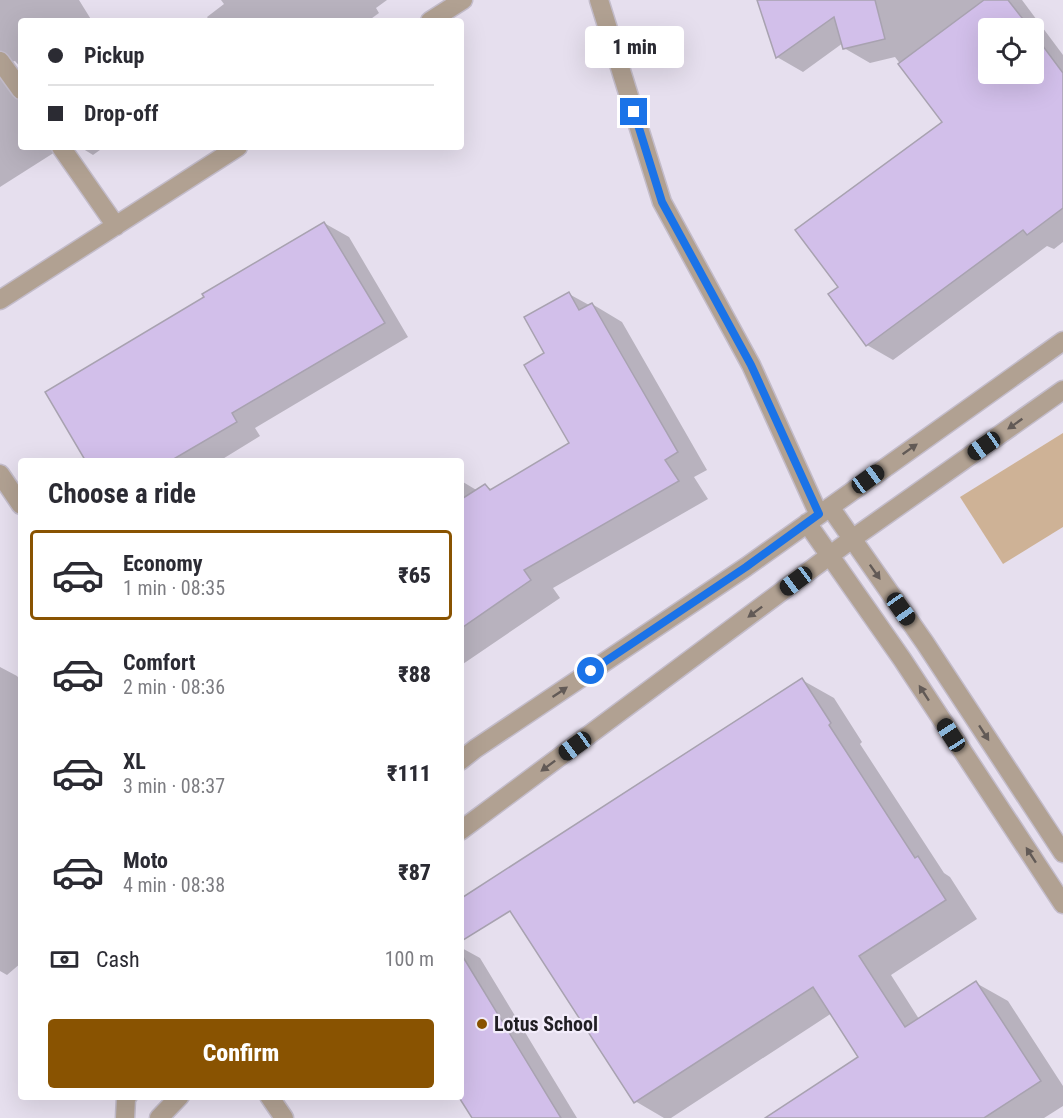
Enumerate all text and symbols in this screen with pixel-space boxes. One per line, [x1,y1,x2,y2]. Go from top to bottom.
map controls [978,18,1044,84]
button: locate [978,18,1044,84]
callout: 1 min [584,25,684,67]
text: 1 min [612,35,657,59]
text: Pickup [84,43,144,68]
route end [620,98,647,125]
text: Drop-off [84,101,158,126]
one-way arrow [1007,418,1023,429]
car [964,428,1004,464]
one-way arrow [902,443,918,455]
car [848,461,888,497]
text: Choose a ride [48,478,196,510]
icon: car [51,548,105,602]
text: Economy [123,551,203,576]
text: ₹65 [398,563,431,588]
car [776,563,816,599]
one-way arrow [869,563,881,579]
text: 1 min · 08:35 [123,576,225,600]
car [883,589,919,629]
one-way arrow [747,606,763,618]
icon: car [51,647,105,701]
text: Comfort [123,650,196,675]
route start [577,657,604,684]
text: ₹88 [398,662,431,687]
text: 2 min · 08:36 [123,675,225,699]
one-way arrow [918,684,929,701]
one-way arrow [552,687,568,698]
car [934,715,968,755]
one-way arrow [978,725,990,741]
car [555,728,595,764]
icon: car [51,746,105,800]
text: XL [123,749,146,774]
one-way arrow [540,760,556,772]
text: ₹111 [387,761,431,786]
text: 3 min · 08:37 [123,774,225,798]
icon: car [51,845,105,899]
text: Moto [123,848,168,873]
one-way arrow [1025,848,1037,864]
text: ₹87 [398,860,431,885]
text: 4 min · 08:38 [123,873,225,897]
icon: cash [48,943,81,976]
text: Cash [96,947,140,972]
text: 100 m [385,947,434,971]
place label: Lotus School [494,1012,598,1036]
marker: Lotus School [475,1017,489,1031]
button: Confirm [48,1019,434,1088]

